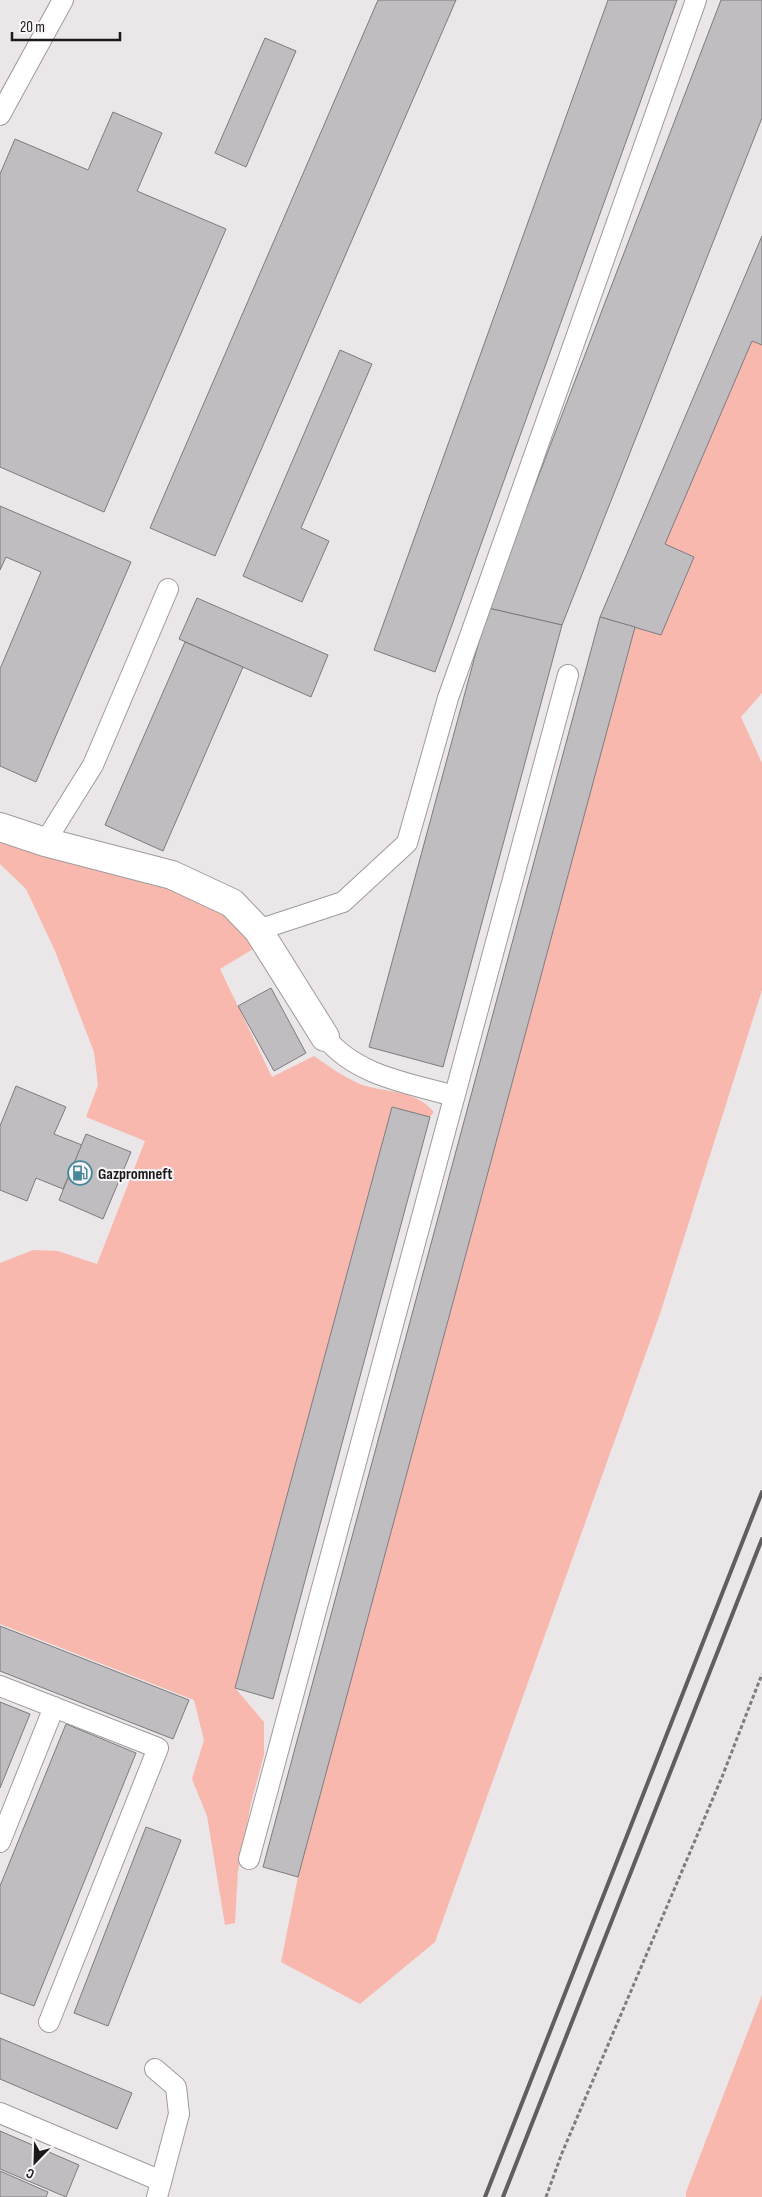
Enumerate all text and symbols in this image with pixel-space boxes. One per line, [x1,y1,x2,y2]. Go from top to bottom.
scale bar [12,10,120,42]
text: 20 m [20,18,45,37]
fuel station icon: Gazpromneft [67,1160,93,1186]
place label: Gazpromneft [98,1165,173,1184]
north arrow [10,2137,60,2187]
text: С [23,2164,37,2183]

